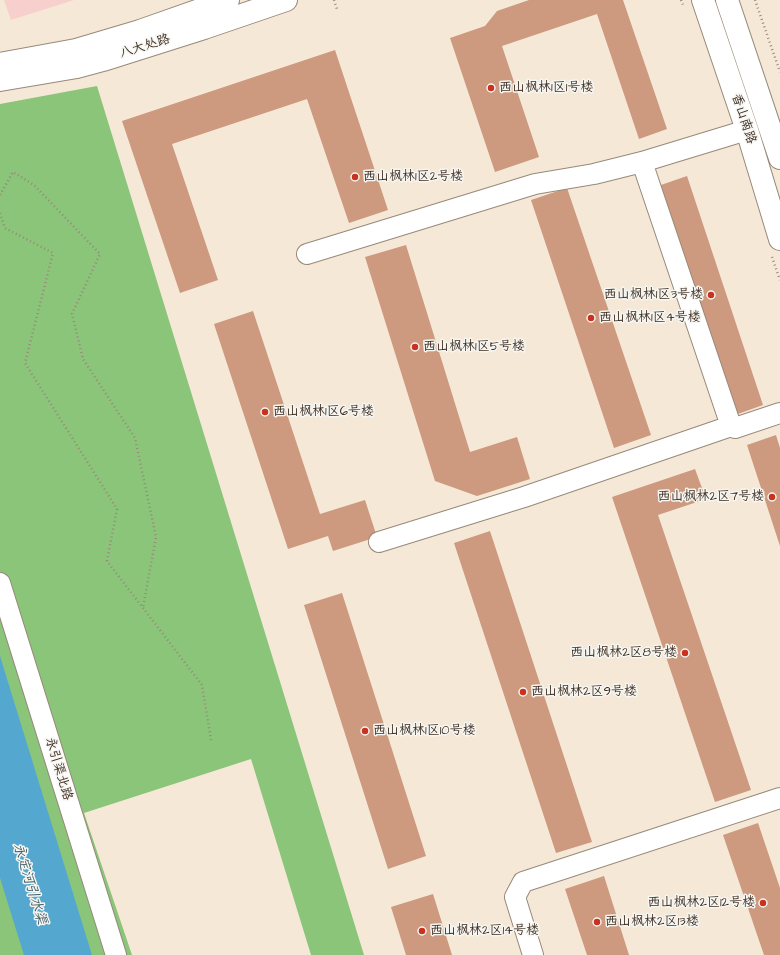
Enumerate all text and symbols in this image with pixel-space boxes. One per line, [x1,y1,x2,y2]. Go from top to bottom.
street label: 八大处路 [118,32,172,62]
place label: 西山枫林1区1号楼 [499,80,593,96]
marker: 西山枫林1区1号楼 [486,83,496,93]
street label: 香山南路 [728,92,758,146]
place label: 西山枫林1区2号楼 [363,169,463,185]
marker: 西山枫林1区2号楼 [350,172,360,182]
place label: 西山枫林1区3号楼 [604,287,703,303]
marker: 西山枫林1区3号楼 [706,290,716,300]
place label: 西山枫林1区4号楼 [599,310,701,326]
marker: 西山枫林1区4号楼 [586,313,596,323]
place label: 西山枫林1区5号楼 [423,339,525,355]
marker: 西山枫林1区5号楼 [410,342,420,352]
place label: 西山枫林1区6号楼 [273,404,374,420]
marker: 西山枫林1区6号楼 [260,407,270,417]
place label: 西山枫林2区7号楼 [658,489,764,505]
marker: 西山枫林2区7号楼 [767,492,777,502]
place label: 西山枫林2区8号楼 [570,645,677,661]
marker: 西山枫林2区8号楼 [680,648,690,658]
place label: 西山枫林2区9号楼 [531,684,637,700]
marker: 西山枫林2区9号楼 [518,687,528,697]
place label: 西山枫林1区10号楼 [373,723,476,739]
marker: 西山枫林1区10号楼 [360,726,370,736]
street label: 永引渠北路 [41,736,75,802]
water label: 永定河引水渠 [9,841,49,927]
place label: 西山枫林2区12号楼 [647,895,755,911]
marker: 西山枫林2区12号楼 [758,898,768,908]
place label: 西山枫林2区13楼 [605,914,699,930]
marker: 西山枫林2区13楼 [592,917,602,927]
place label: 西山枫林2区14号楼 [430,923,539,939]
marker: 西山枫林2区14号楼 [417,926,427,936]

